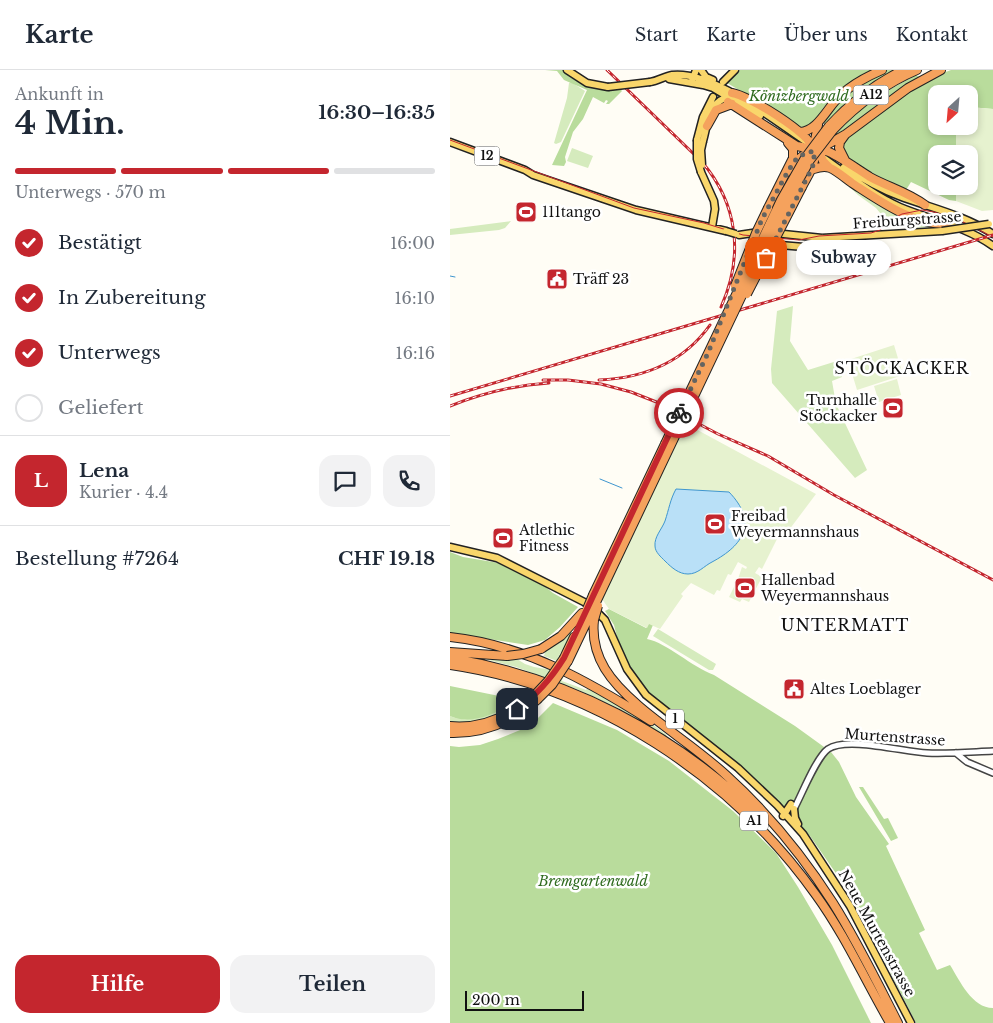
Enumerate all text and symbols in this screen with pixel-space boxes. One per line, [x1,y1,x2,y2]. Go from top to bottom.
text: Karte [25,20,94,49]
text: Start [635,24,678,46]
text: Karte [706,24,756,46]
text: Über uns [784,24,868,46]
text: Kontakt [896,24,968,46]
text: Ankunft in [15,84,104,104]
north arrow [928,85,978,135]
map controls [928,85,978,195]
road number: A12 [854,86,888,104]
park label: Könizbergwald [748,87,850,105]
text: 16:30–16:35 [318,101,435,124]
text: 4 Min. [15,103,125,143]
button: layers [928,145,978,195]
road number: 12 [474,146,500,165]
text: Unterwegs · 570 m [15,182,166,202]
sports icon: 111tango [514,200,538,224]
place label: 111tango [542,203,601,221]
street label: Freiburgstrasse [852,207,962,233]
icon: check [15,229,43,257]
text: Bestätigt [58,231,142,254]
text: 16:00 [390,233,435,253]
pin [745,237,787,279]
callout: Subway [796,240,891,276]
icon: bag [752,244,780,272]
text: Subway [811,247,876,267]
public building icon: Träff 23 [545,267,569,291]
place label: Träff 23 [573,270,629,288]
icon: check [15,284,43,312]
text: In Zubereitung [58,286,206,309]
text: 16:10 [394,288,435,308]
icon: check [15,339,43,367]
text: Unterwegs [58,341,161,364]
text: 16:16 [396,343,435,363]
district label: STÖCKACKER [835,358,970,378]
courier [654,388,704,438]
place label: Turnhalle Stöckacker [799,391,877,425]
text: Geliefert [58,396,144,419]
sports icon: Turnhalle Stöckacker [881,396,905,420]
icon: bike [665,399,693,427]
button: chat [319,455,371,507]
button: phone [383,455,435,507]
text: Lena [79,459,129,482]
text: L [34,469,48,492]
text: Kurier · 4.4 [79,482,168,502]
place label: Freibad Weyermannshaus [730,507,859,541]
sports icon: Freibad Weyermannshaus [703,512,727,536]
place label: Atlethic Fitness [518,521,575,555]
sports icon: Atlethic Fitness [491,526,515,550]
text: Bestellung #7264 [15,547,179,570]
text: CHF 19.18 [338,547,435,570]
place label: Hallenbad Weyermannshaus [760,571,889,605]
sports icon: Hallenbad Weyermannshaus [733,576,757,600]
district label: UNTERMATT [781,615,909,635]
public building icon: Altes Loeblager [782,677,806,701]
place label: Altes Loeblager [809,680,921,698]
pin [496,688,538,730]
icon: home [503,695,531,723]
road number: 1 [666,710,684,729]
street label: Murtenstrasse [844,725,946,749]
road number: A1 [740,811,768,830]
street label: Neue Murtenstrasse [835,866,919,1000]
park label: Bremgartenwald [537,872,648,890]
button: Hilfe [15,955,220,1013]
button: Teilen [230,955,435,1013]
scale bar [465,988,584,1011]
text: 200 m [472,991,520,1009]

